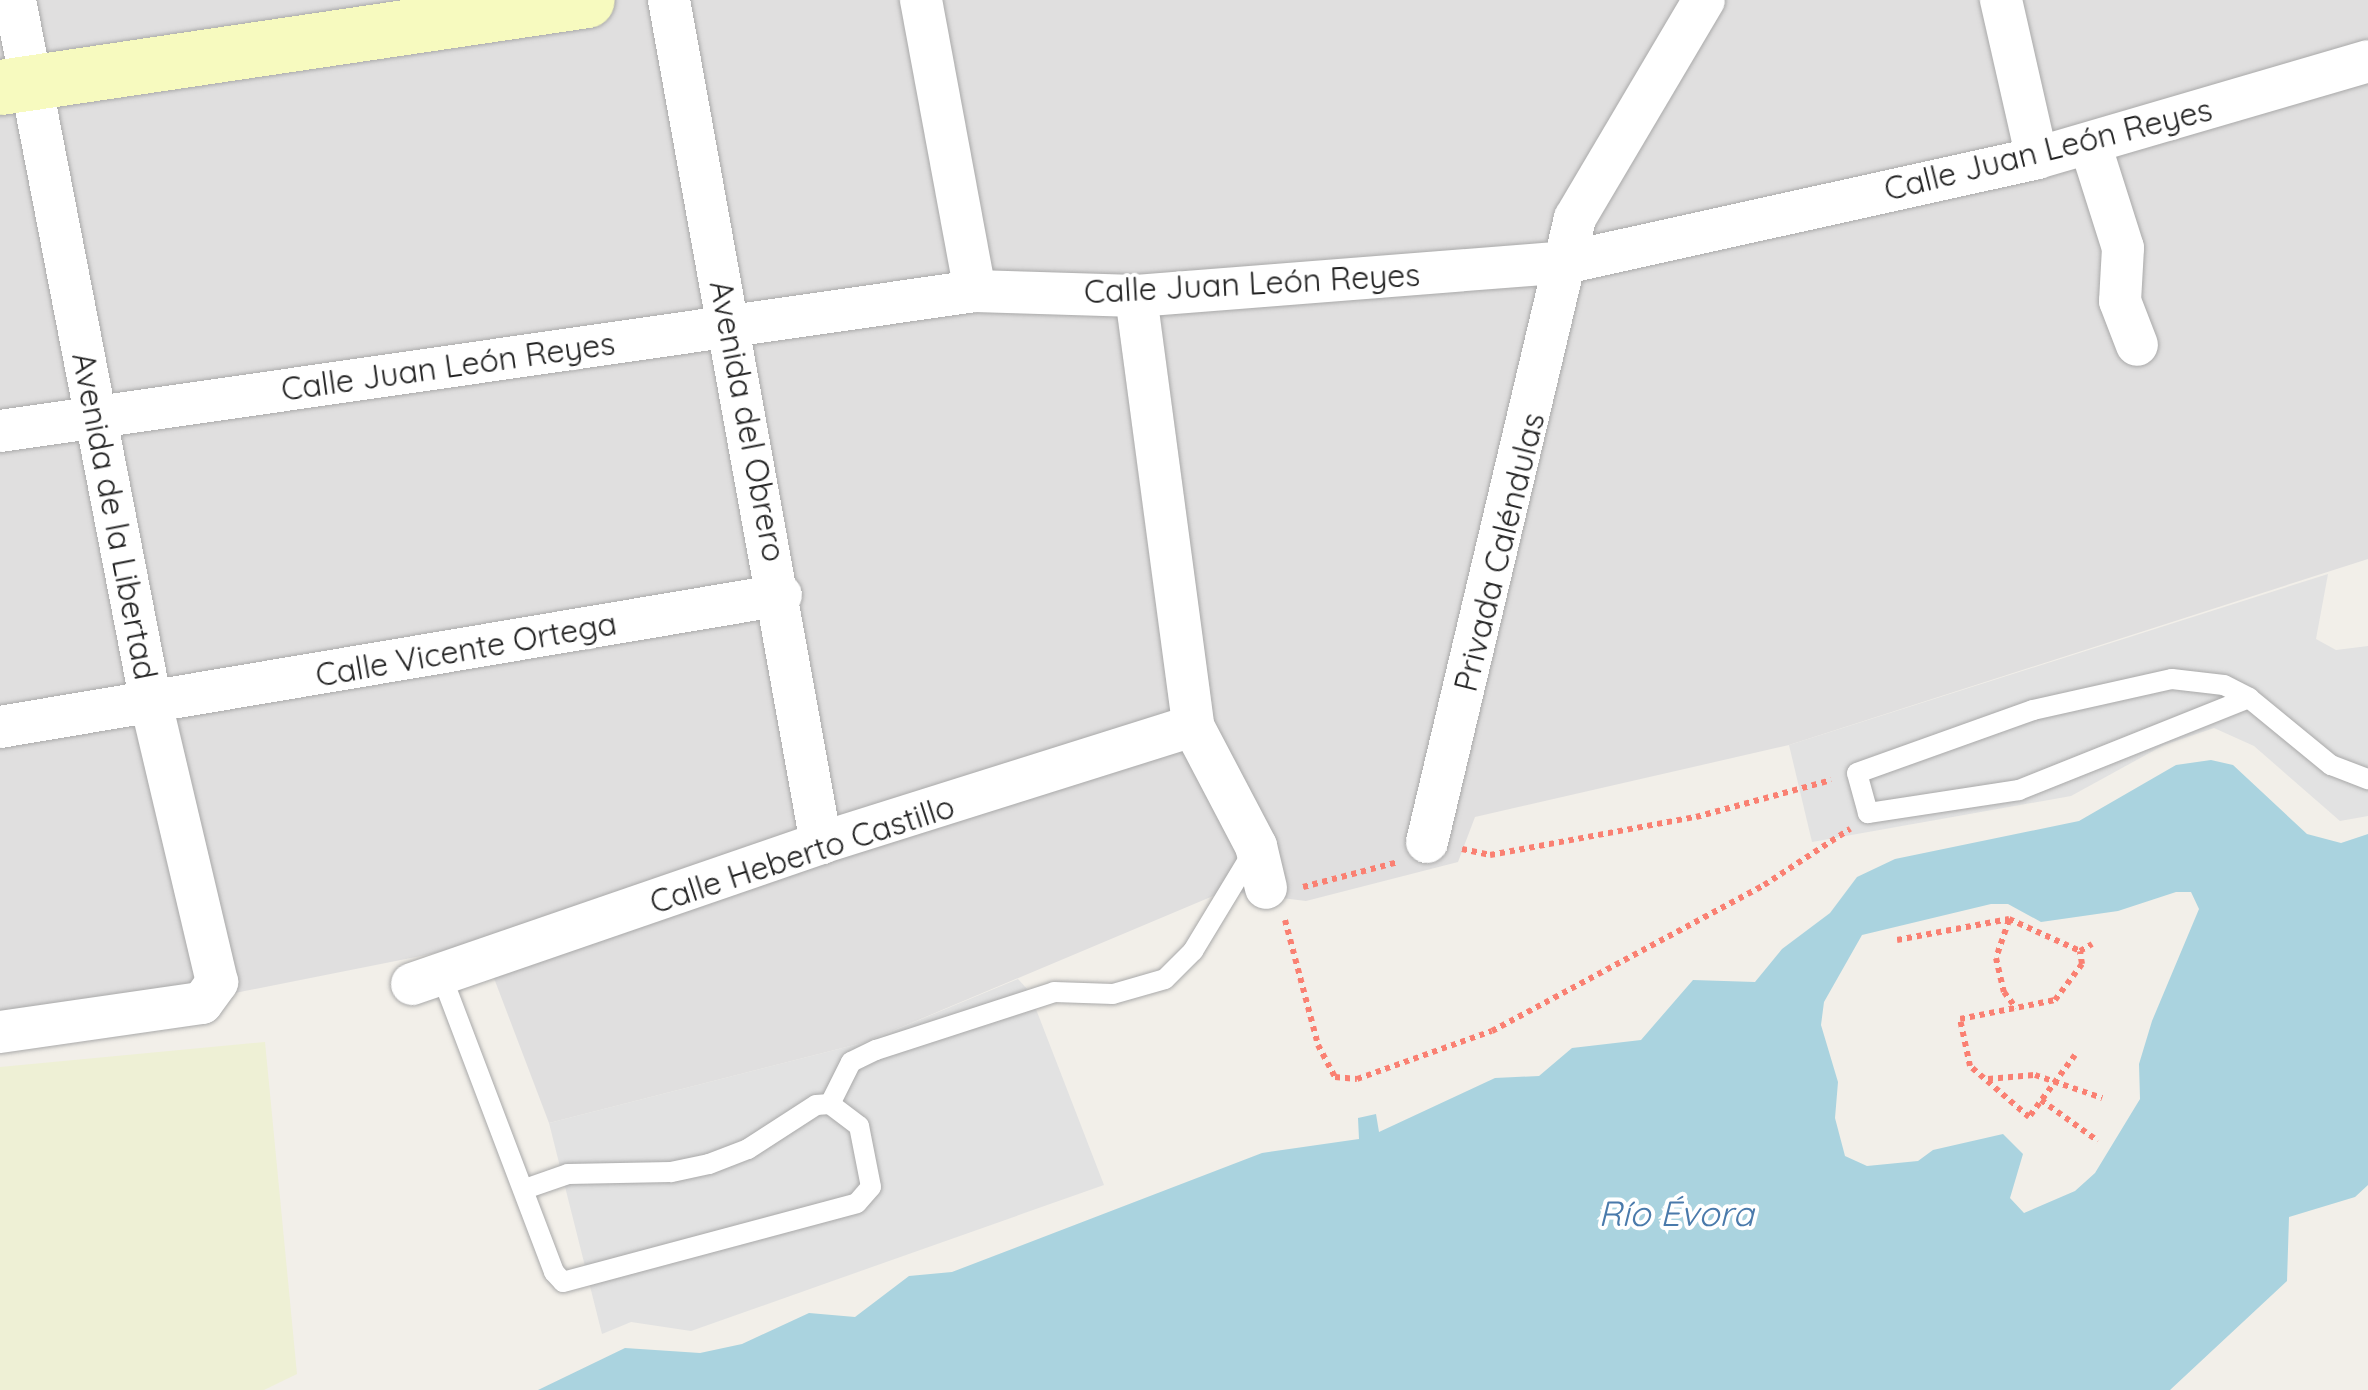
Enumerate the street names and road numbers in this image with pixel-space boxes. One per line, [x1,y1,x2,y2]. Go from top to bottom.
street label: Calle Juan León Reyes [1880,90,2216,208]
street label: Calle Juan León Reyes [1083,255,1421,311]
street label: Avenida del Obrero [702,277,794,565]
street label: Calle Juan León Reyes [279,324,617,408]
street label: Avenida de la Libertad [64,349,166,683]
street label: Privada Caléndulas [1446,409,1552,695]
street label: Calle Vicente Ortega [313,604,619,694]
street label: Calle Heberto Castillo [645,787,959,921]

